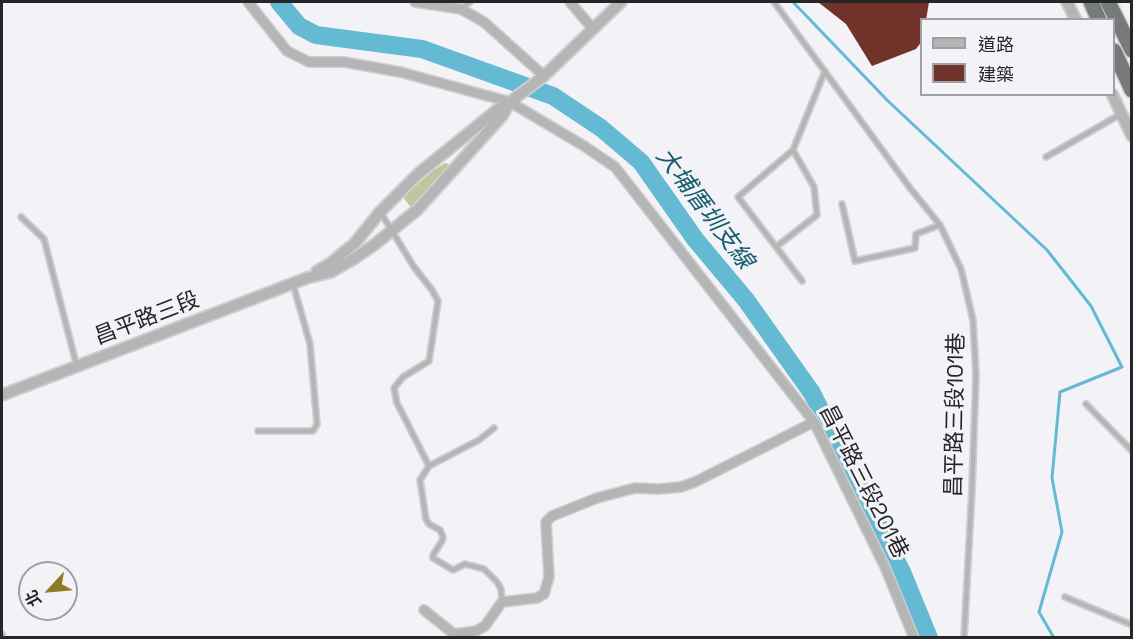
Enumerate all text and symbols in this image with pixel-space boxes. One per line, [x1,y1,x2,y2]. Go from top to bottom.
legend [920,18,1115,96]
text: 道路 [978,33,1014,56]
text: 建築 [978,63,1014,86]
water label: 大埔厝圳支線 [649,143,759,275]
street label: 昌平路三段 [91,287,203,351]
street label: 昌平路三段101巷 [941,333,971,497]
street label: 昌平路三段201巷 [813,401,913,563]
north arrow [18,561,78,621]
text: 北 [20,586,46,610]

